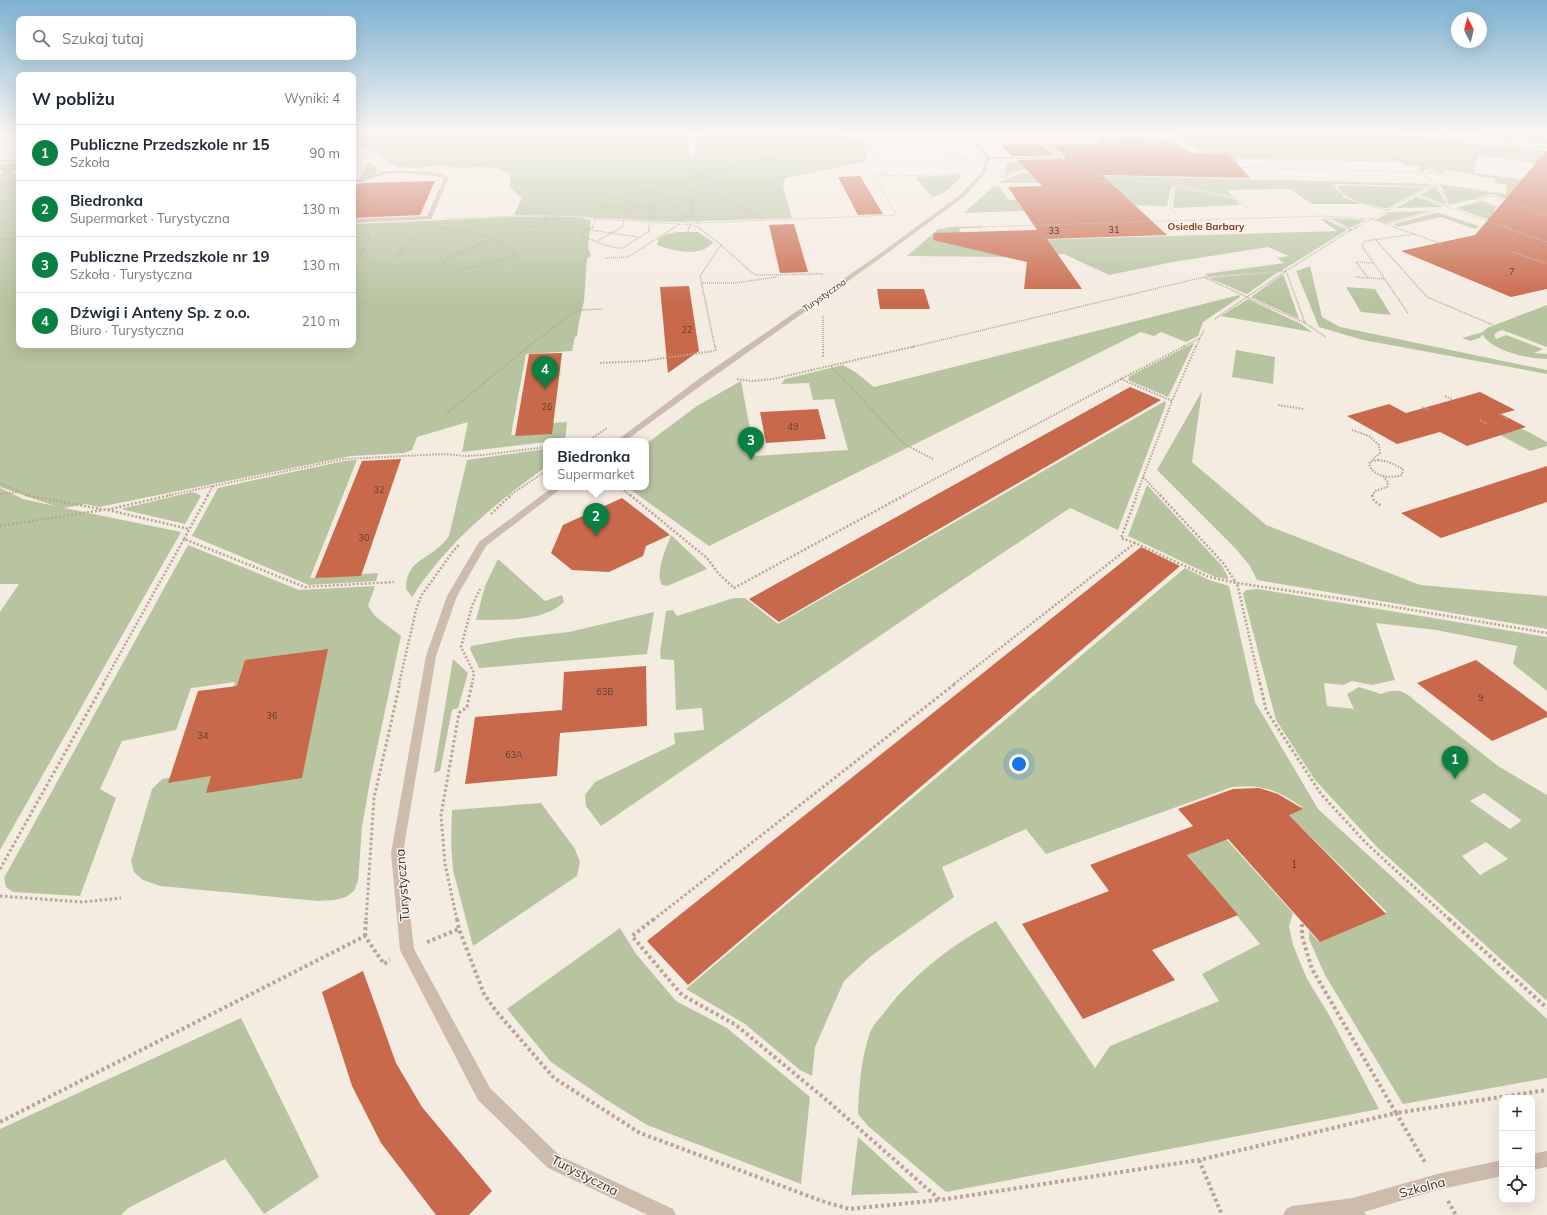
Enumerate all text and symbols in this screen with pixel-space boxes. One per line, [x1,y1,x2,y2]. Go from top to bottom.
north arrow [1451,12,1487,48]
search box [16,16,356,60]
icon: search [30,27,52,49]
text: Szukaj tutaj [62,29,144,48]
text: W pobliżu [32,88,115,109]
text: Wyniki: 4 [284,90,340,106]
text: Publiczne Przedszkole nr 15 [70,135,269,154]
text: 1 [41,145,49,161]
text: 90 m [310,145,340,161]
text: Szkoła [70,154,110,170]
text: Biedronka [70,191,143,210]
text: 2 [41,201,49,217]
text: 130 m [302,201,340,217]
text: Supermarket · Turystyczna [70,210,230,226]
district label: Osiedle Barbary [1167,220,1245,233]
house number: 31 [1109,224,1119,235]
house number: 33 [1049,225,1059,236]
text: Publiczne Przedszkole nr 19 [70,247,269,266]
text: 3 [41,257,49,273]
text: 130 m [302,257,340,273]
text: Szkoła · Turystyczna [70,266,192,282]
house number: 7 [1509,266,1515,277]
street label: Turystyczna [800,276,848,315]
text: Dźwigi i Anteny Sp. z o.o. [70,303,250,322]
text: 4 [41,313,49,329]
text: 210 m [302,313,340,329]
text: Biuro · Turystyczna [70,322,184,338]
house number: 22 [682,324,692,335]
pin: 4 [532,356,558,389]
house number: 26 [542,401,552,412]
house number: 49 [788,421,798,432]
pin: 3 [738,427,764,460]
popup [543,438,649,490]
text: Biedronka [557,447,630,466]
text: Supermarket [557,466,635,482]
house number: 32 [374,484,384,495]
pin: 2 [583,503,609,536]
house number: 30 [359,532,369,543]
house number: 63B [597,686,613,697]
house number: 9 [1478,692,1484,703]
house number: 36 [267,710,277,721]
house number: 34 [198,730,209,741]
pin: 1 [1442,746,1468,779]
house number: 63A [505,749,523,760]
your location [1009,754,1029,774]
street label: Turystyczna [391,848,413,922]
house number: 1 [1291,857,1297,871]
map controls [1499,1095,1535,1203]
button: + [1499,1095,1535,1131]
button: − [1499,1131,1535,1167]
street label: Turystyczna [549,1151,621,1199]
button: locate [1499,1167,1535,1203]
street label: Szkolna [1397,1173,1447,1201]

